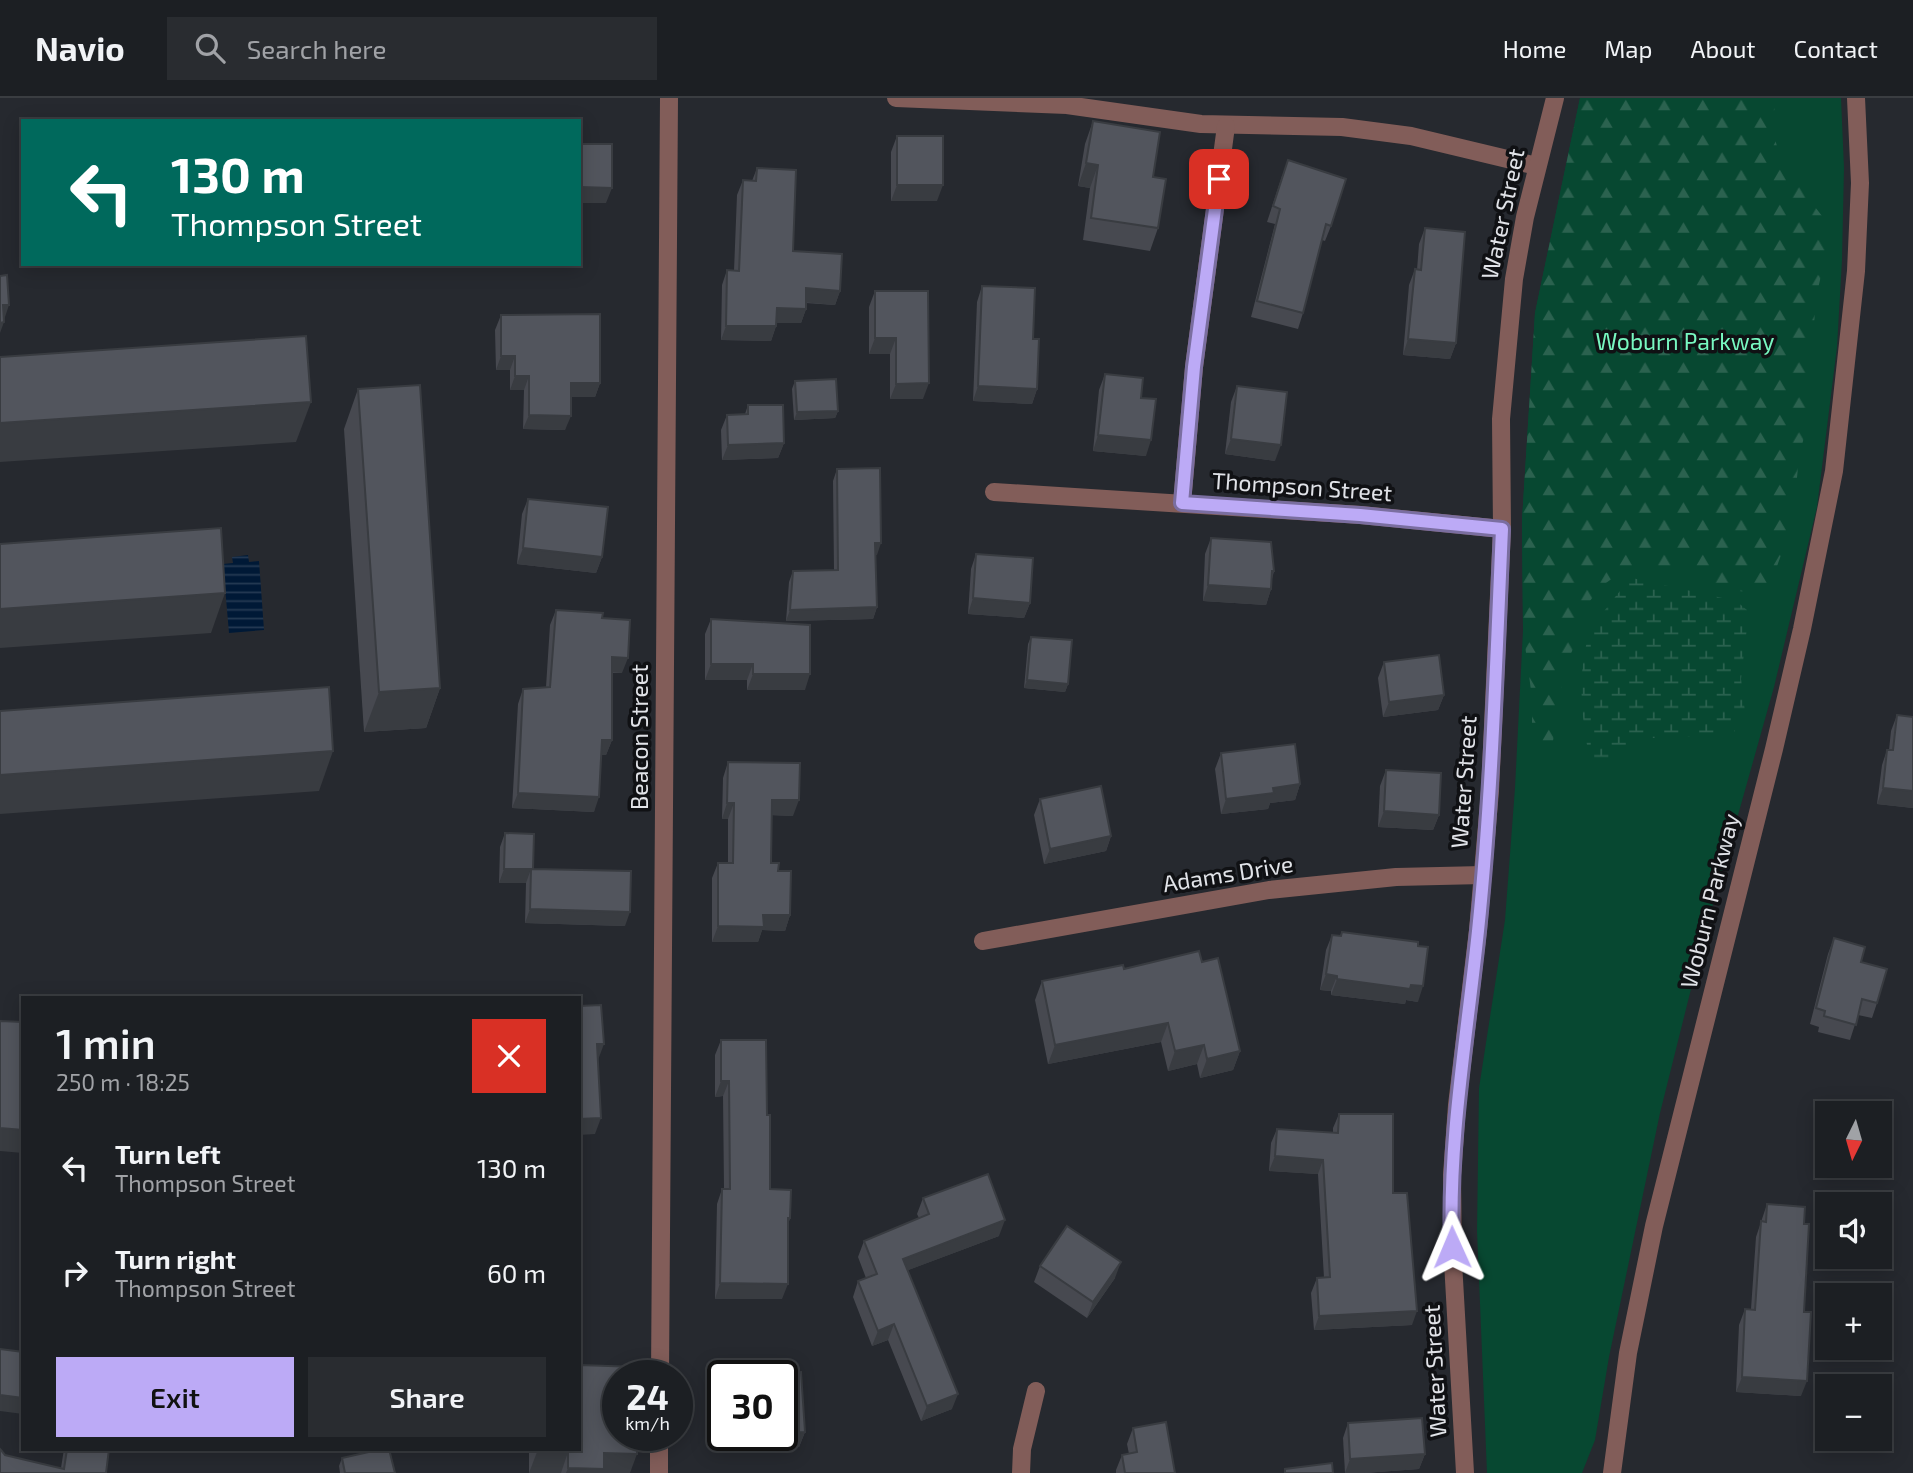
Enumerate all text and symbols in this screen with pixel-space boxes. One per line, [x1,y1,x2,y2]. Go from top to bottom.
search box [167,17,657,80]
text: Navio [35,28,125,68]
icon: search [191,29,229,67]
text: Search here [247,33,386,64]
text: Home [1503,34,1566,63]
text: Map [1604,34,1652,63]
text: About [1690,34,1756,63]
text: Contact [1794,34,1878,63]
text: 130 m [171,144,305,203]
street label: Water Street [1474,146,1530,282]
icon: left [56,147,147,238]
pin [1189,149,1249,209]
icon: arrive [1200,160,1238,198]
text: Thompson Street [171,204,422,242]
park label: Woburn Parkway [1595,327,1775,355]
street label: Thompson Street [1211,466,1393,506]
street label: Beacon Street [625,664,653,810]
street label: Water Street [1444,714,1482,849]
street label: Woburn Parkway [1674,810,1744,991]
street label: Adams Drive [1161,849,1295,897]
text: 1 min [56,1017,156,1067]
button: close [472,1019,546,1093]
text: 250 m · 18:25 [56,1068,190,1096]
north arrow [1815,1101,1892,1178]
map controls [1815,1101,1892,1451]
text: Turn left [115,1138,221,1169]
icon: left [56,1149,94,1187]
text: 130 m [477,1152,546,1183]
text: Thompson Street [115,1169,295,1197]
button: sound [1815,1192,1892,1269]
position arrow [1415,1210,1489,1284]
text: Turn right [115,1243,236,1274]
icon: right [56,1254,94,1292]
text: 60 m [487,1257,546,1288]
text: Thompson Street [115,1274,295,1302]
button: + [1815,1283,1892,1360]
street label: Water Street [1417,1304,1451,1438]
button: Exit [56,1357,294,1437]
button: Share [308,1357,546,1437]
speed limit sign: 30 [707,1360,798,1451]
button: − [1815,1374,1892,1451]
text: 24 [626,1375,669,1417]
text: km/h [625,1412,670,1434]

